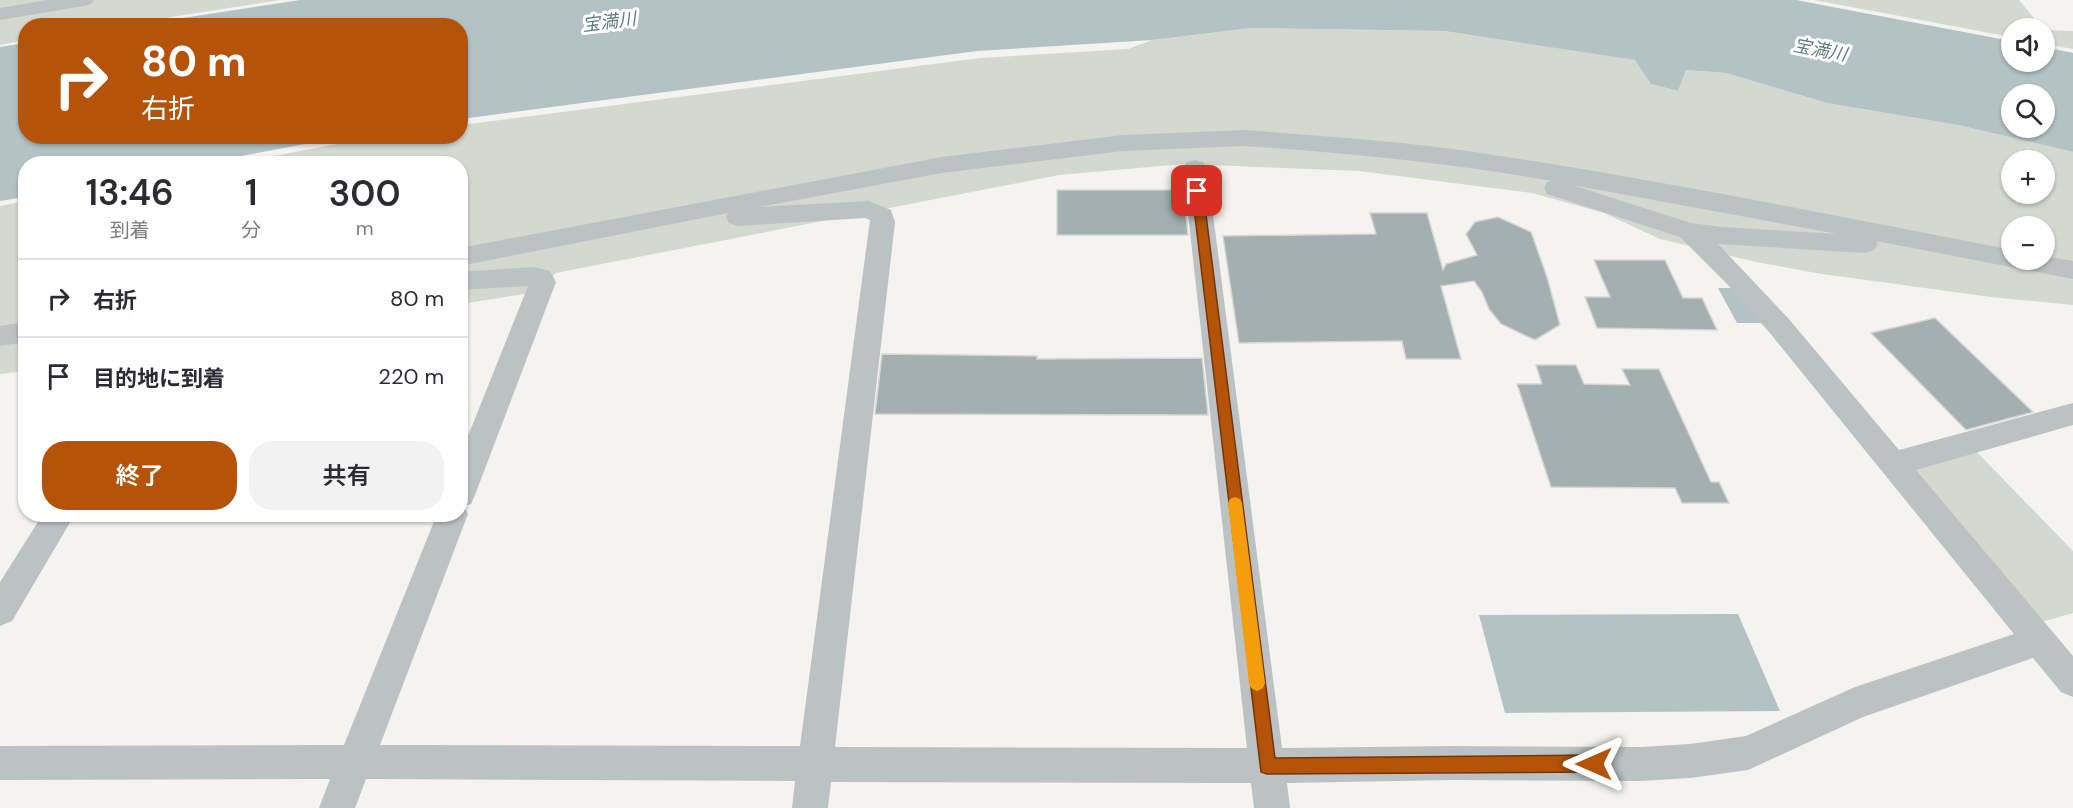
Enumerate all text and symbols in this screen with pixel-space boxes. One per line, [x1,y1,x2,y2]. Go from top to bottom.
water label: 宝満川 [581,7,639,37]
map controls [2001,18,2055,270]
button: sound [2001,18,2055,72]
water label: 宝満川 [1791,33,1851,67]
text: 80 m [141,34,247,89]
icon: right [42,42,120,120]
button: search [2001,84,2055,138]
text: 右折 [141,91,195,126]
button: + [2001,150,2055,204]
pin [1171,165,1222,216]
text: 13:46 [85,169,174,216]
text: 1 [245,169,258,216]
text: 300 [329,170,401,217]
icon: arrive [1180,174,1213,207]
text: m [356,215,374,241]
button: − [2001,216,2055,270]
text: 到着 [110,217,150,243]
text: 分 [241,217,261,243]
icon: right [42,282,75,315]
text: 80 m [390,284,444,313]
text: 右折 [93,286,137,315]
icon: arrive [42,360,75,393]
text: 220 m [378,362,444,391]
text: 目的地に到着 [93,364,225,393]
button: 終了 [42,441,237,510]
button: 共有 [249,441,444,510]
position arrow [1562,732,1626,796]

